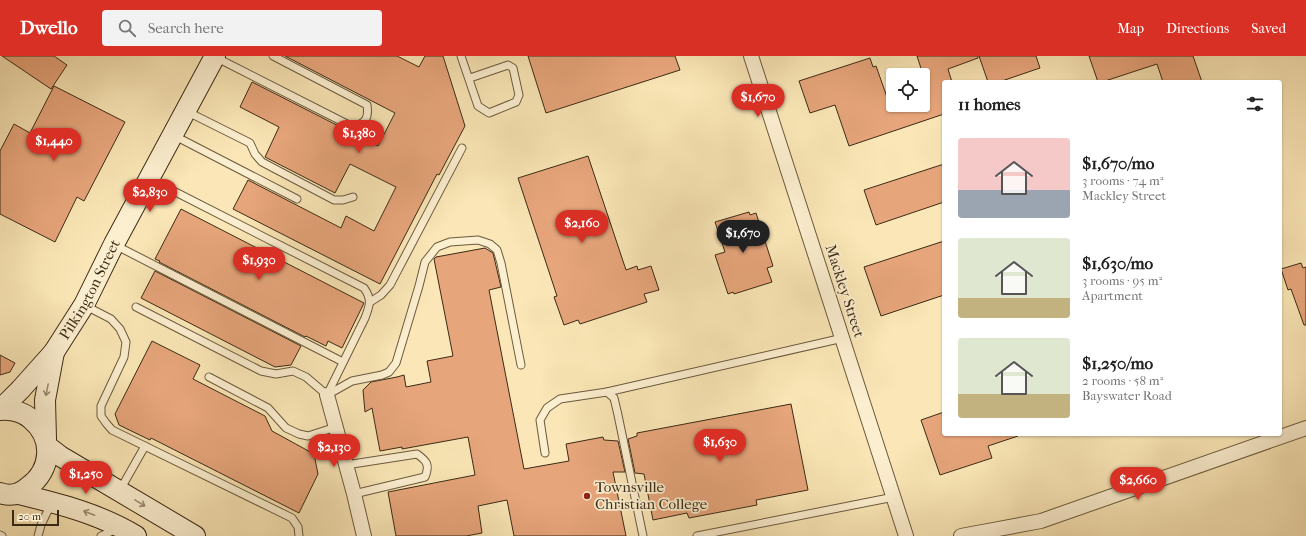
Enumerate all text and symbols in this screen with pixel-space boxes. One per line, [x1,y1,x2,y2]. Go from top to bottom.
search box [102,10,382,46]
text: Dwello [20,17,78,39]
icon: search [116,17,138,39]
text: Search here [148,19,224,37]
text: Map [1117,20,1144,37]
text: Directions [1166,20,1229,37]
text: Saved [1251,20,1286,37]
map controls [886,68,930,112]
button: locate [886,68,930,112]
pin: $1,670 [725,84,791,118]
text: $1,670 [741,89,775,104]
icon: filters [1244,93,1266,115]
text: 11 homes [958,94,1021,114]
pin: $1,380 [326,120,392,154]
text: $1,380 [342,125,376,140]
pin: $1,440 [21,128,87,162]
text: $1,440 [35,133,73,148]
text: $1,670/mo [1082,153,1154,173]
icon: home [990,154,1038,202]
text: 3 rooms · 74 m² [1082,173,1163,188]
pin: $2,830 [117,179,183,213]
text: $2,830 [132,184,168,199]
text: Mackley Street [1082,188,1166,203]
pin: $2,160 [549,210,615,244]
text: $2,160 [564,215,600,230]
pin: $1,670 [710,220,776,254]
text: $1,670 [726,225,760,240]
street label: Pilkington Street [55,236,124,343]
street label: Mackley Street [821,242,869,341]
pin: $1,930 [226,247,292,281]
text: $1,930 [242,252,276,267]
text: $1,630/mo [1082,253,1153,273]
icon: home [990,254,1038,302]
text: 3 rooms · 95 m² [1082,273,1162,288]
text: Apartment [1082,288,1143,303]
text: $1,250/mo [1082,353,1153,373]
icon: home [990,354,1038,402]
text: 2 rooms · 58 m² [1082,373,1163,388]
one-way arrow [43,383,51,396]
text: Bayswater Road [1082,388,1172,403]
pin: $1,630 [687,429,753,463]
pin: $2,130 [301,434,367,468]
text: $1,630 [703,434,737,449]
text: $2,130 [317,439,351,454]
pin: $1,250 [53,461,119,495]
text: $1,250 [69,466,103,481]
pin: $2,660 [1105,467,1171,501]
text: $2,660 [1119,472,1157,487]
place label: Townsville Christian College [595,478,708,513]
marker: Townsville Christian College [582,491,592,501]
one-way arrow [134,500,146,508]
scale bar [12,508,59,527]
one-way arrow [83,509,95,517]
text: 20 m [18,510,41,523]

